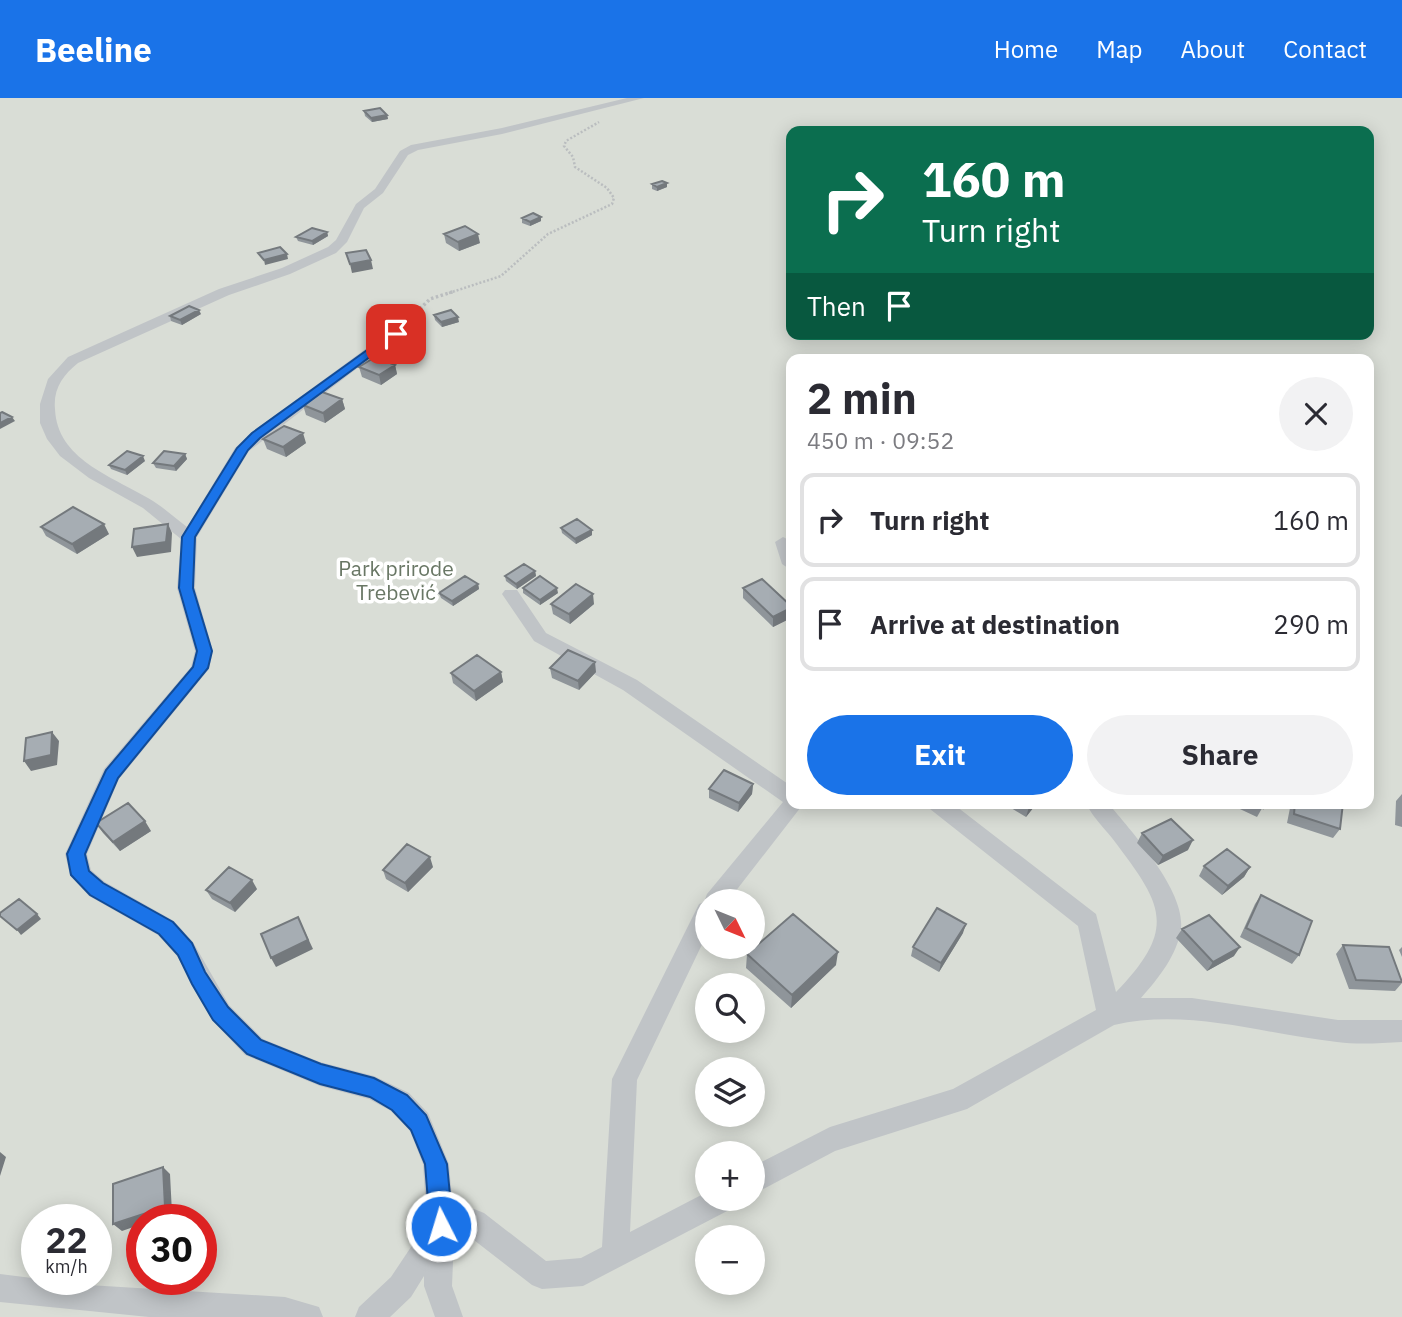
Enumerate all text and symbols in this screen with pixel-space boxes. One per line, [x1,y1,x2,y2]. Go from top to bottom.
text: Beeline [35,28,152,71]
text: Home [994,33,1058,65]
text: Map [1096,33,1142,65]
text: About [1180,33,1245,65]
text: Contact [1283,33,1367,65]
text: 160 m [922,147,1066,210]
icon: right [807,154,898,245]
text: Turn right [922,209,1060,251]
icon: arrive [880,287,918,325]
text: Then [807,289,866,323]
pin [366,304,426,364]
icon: arrive [377,315,415,353]
text: 2 min [807,371,917,426]
button: close [1279,377,1353,451]
text: 450 m · 09:52 [807,425,954,455]
icon: right [811,501,849,539]
text: Turn right [870,503,989,537]
text: 160 m [1273,503,1349,537]
park label: Park prirode Trebević [338,554,454,606]
icon: arrive [811,605,849,643]
text: Arrive at destination [870,607,1120,641]
text: 290 m [1273,607,1349,641]
button: Exit [807,715,1073,795]
button: Share [1087,715,1353,795]
north arrow [695,889,765,959]
map controls [695,889,765,1295]
button: search [695,973,765,1043]
button: layers [695,1057,765,1127]
button: + [695,1141,765,1211]
position arrow [404,1189,478,1263]
speed limit sign: 30 [126,1204,217,1295]
text: 22 [45,1217,88,1263]
button: − [695,1225,765,1295]
text: km/h [45,1255,88,1278]

